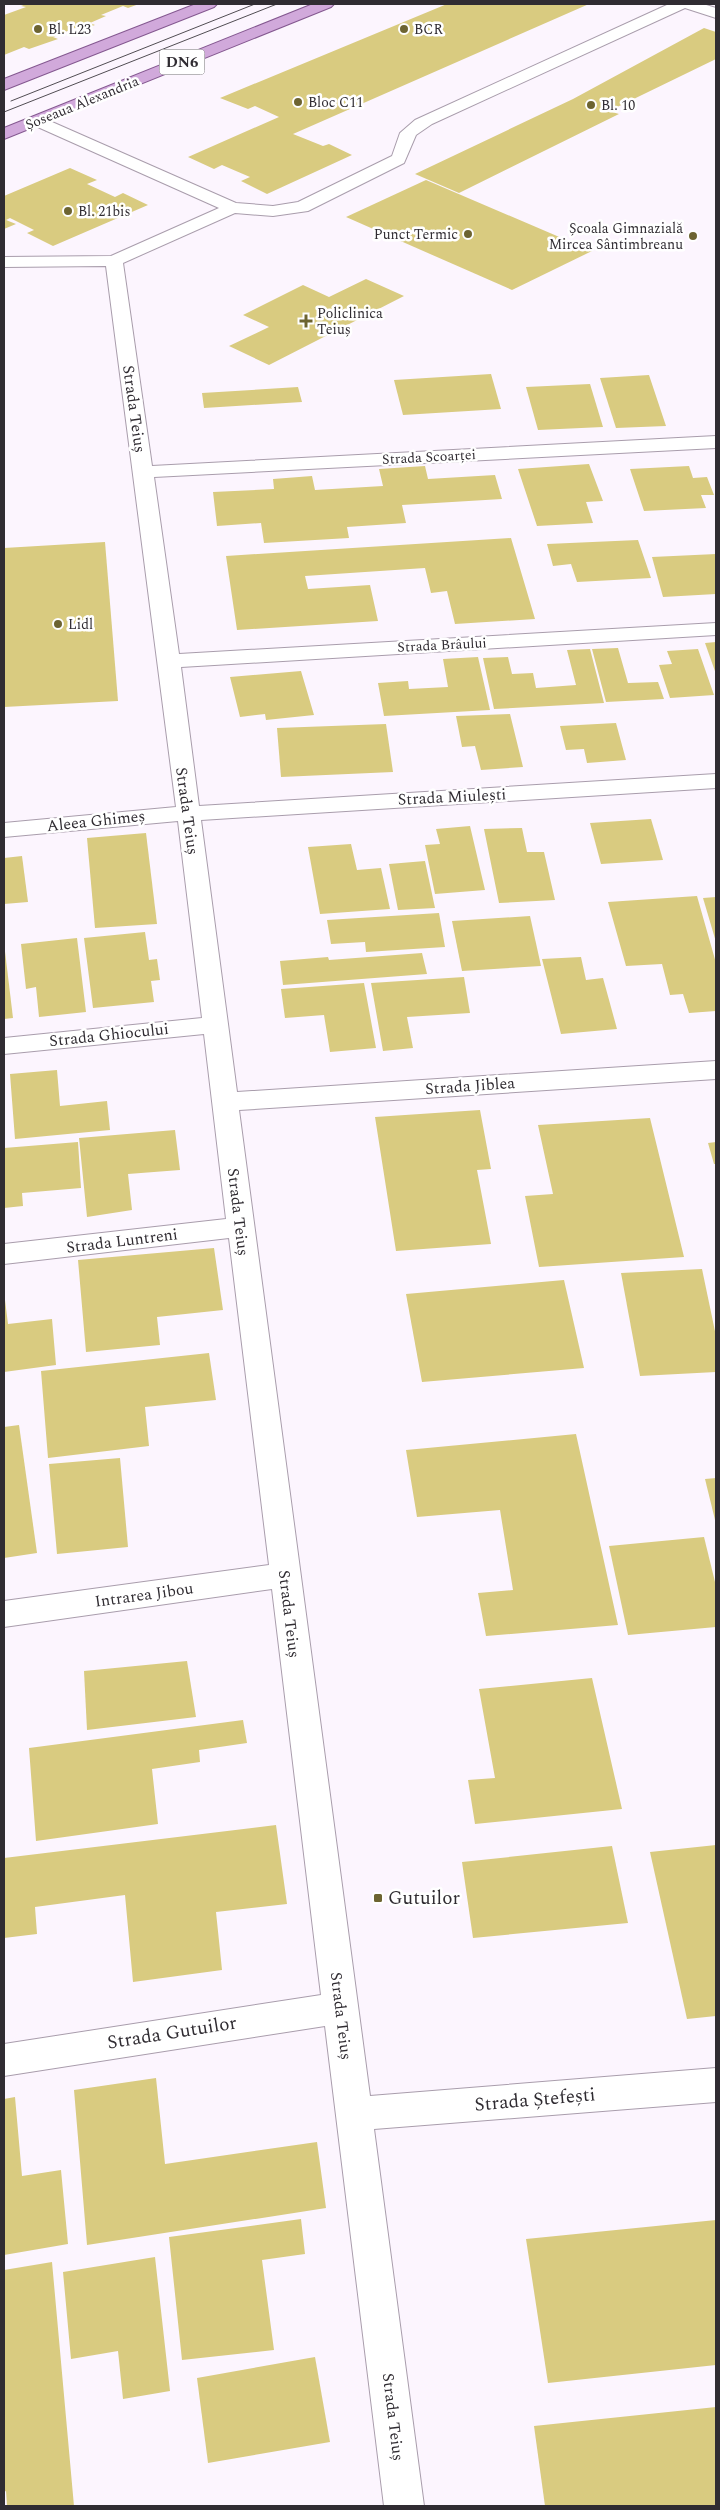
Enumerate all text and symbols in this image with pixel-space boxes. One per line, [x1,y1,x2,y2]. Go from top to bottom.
place label: Bl. L23 [48,19,91,40]
place label: BCR [414,19,443,40]
marker: Bl. L23 [32,23,44,35]
marker: BCR [398,23,410,35]
road number: DN6 [160,50,204,74]
street label: Șoseaua Alexandria [22,71,142,135]
place label: Bloc C11 [308,92,363,113]
place label: Bl. 10 [601,95,635,116]
marker: Bloc C11 [292,96,304,108]
marker: Bl. 10 [585,99,597,111]
place label: Bl. 21bis [78,201,130,222]
marker: Bl. 21bis [62,205,74,217]
place label: Școala Gimnazială Mircea Sântimbreanu [549,218,683,255]
place label: Punct Termic [374,224,458,245]
marker: Punct Termic [462,228,474,240]
marker: Școala Gimnazială Mircea Sântimbreanu [687,230,699,242]
place label: Policlinica Teiuș [317,303,383,340]
marker: Policlinica Teiuș [299,314,313,328]
street label: Strada Teiuș [116,364,152,454]
street label: Strada Scoarței [382,444,476,470]
place label: Lidl [68,614,93,635]
marker: Lidl [52,618,64,630]
street label: Strada Brâului [397,632,487,658]
street label: Strada Teiuș [169,766,205,856]
street label: Strada Miulești [397,782,507,812]
street label: Aleea Ghimeș [46,804,146,838]
street label: Strada Ghiocului [48,1017,170,1053]
street label: Strada Jiblea [424,1071,516,1101]
street label: Strada Teiuș [221,1167,255,1257]
street label: Strada Luntreni [65,1222,179,1260]
street label: Strada Teiuș [272,1569,306,1659]
street label: Intrarea Jibou [93,1576,195,1614]
place label: Gutuilor [388,1884,460,1913]
marker: Gutuilor [372,1892,384,1904]
street label: Strada Teiuș [324,1971,358,2061]
street label: Strada Gutuilor [105,2008,239,2058]
street label: Strada Ștefești [473,2080,597,2120]
street label: Strada Teiuș [376,2372,410,2462]

